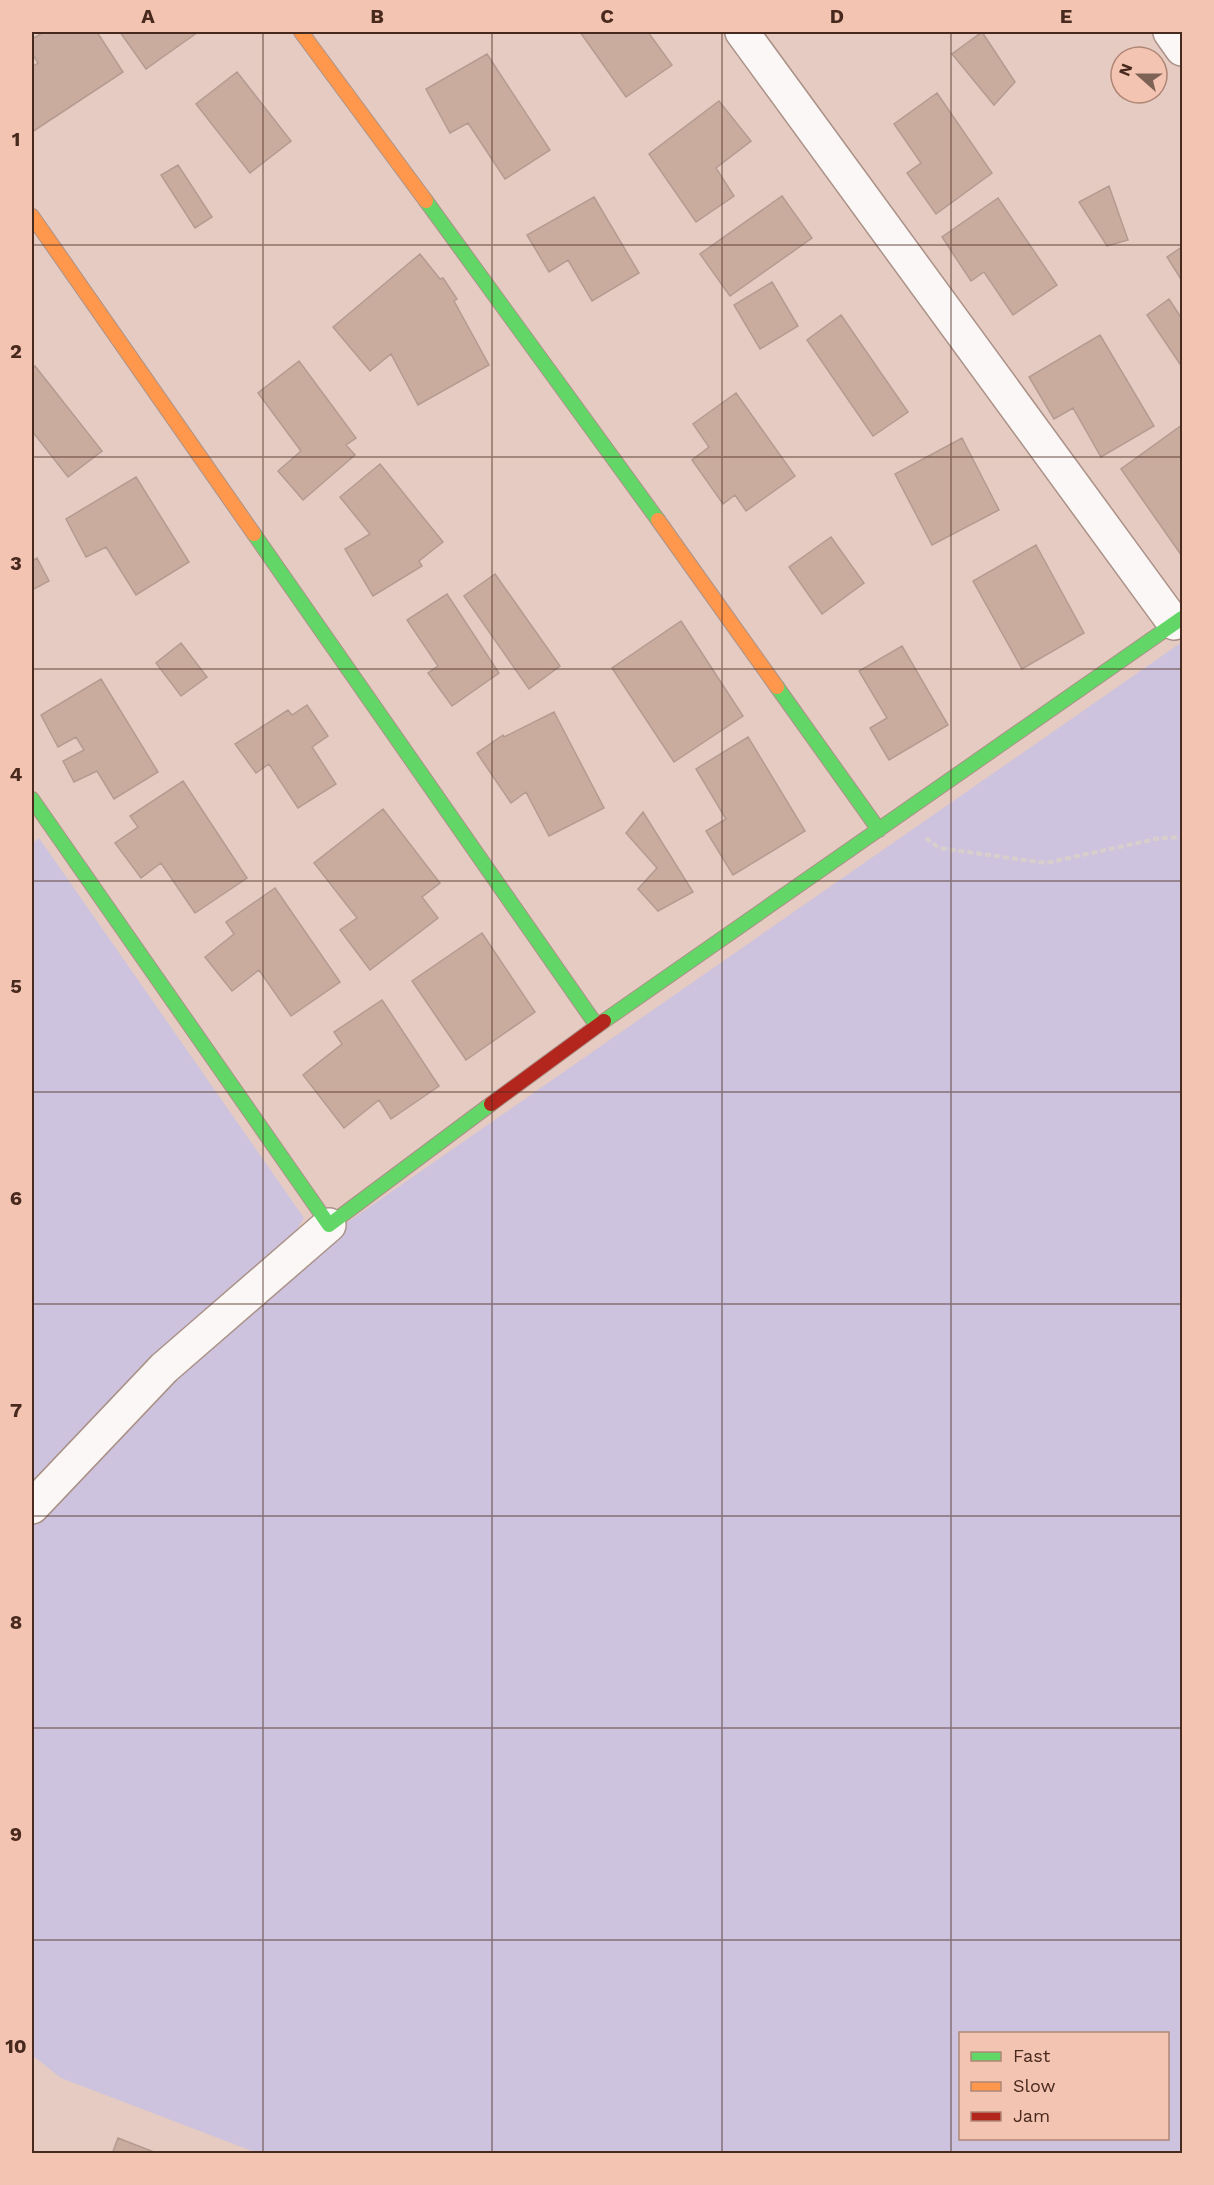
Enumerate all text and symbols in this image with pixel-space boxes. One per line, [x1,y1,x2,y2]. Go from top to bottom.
text: A [141,4,155,28]
text: B [370,4,384,28]
text: C [600,4,614,28]
text: D [830,4,844,28]
text: E [1060,4,1072,28]
north arrow [1109,45,1169,105]
text: N [1114,61,1136,79]
text: 1 [12,127,20,151]
text: 2 [10,339,22,363]
text: 3 [10,551,22,575]
text: 4 [10,762,23,786]
text: 5 [10,974,22,998]
text: 6 [10,1186,22,1210]
text: 7 [10,1398,22,1422]
text: 8 [10,1610,22,1634]
text: 9 [10,1822,22,1846]
legend [959,2032,1169,2140]
text: 10 [5,2034,27,2058]
text: Fast [1013,2045,1051,2066]
text: Slow [1013,2075,1056,2096]
text: Jam [1013,2105,1050,2126]

